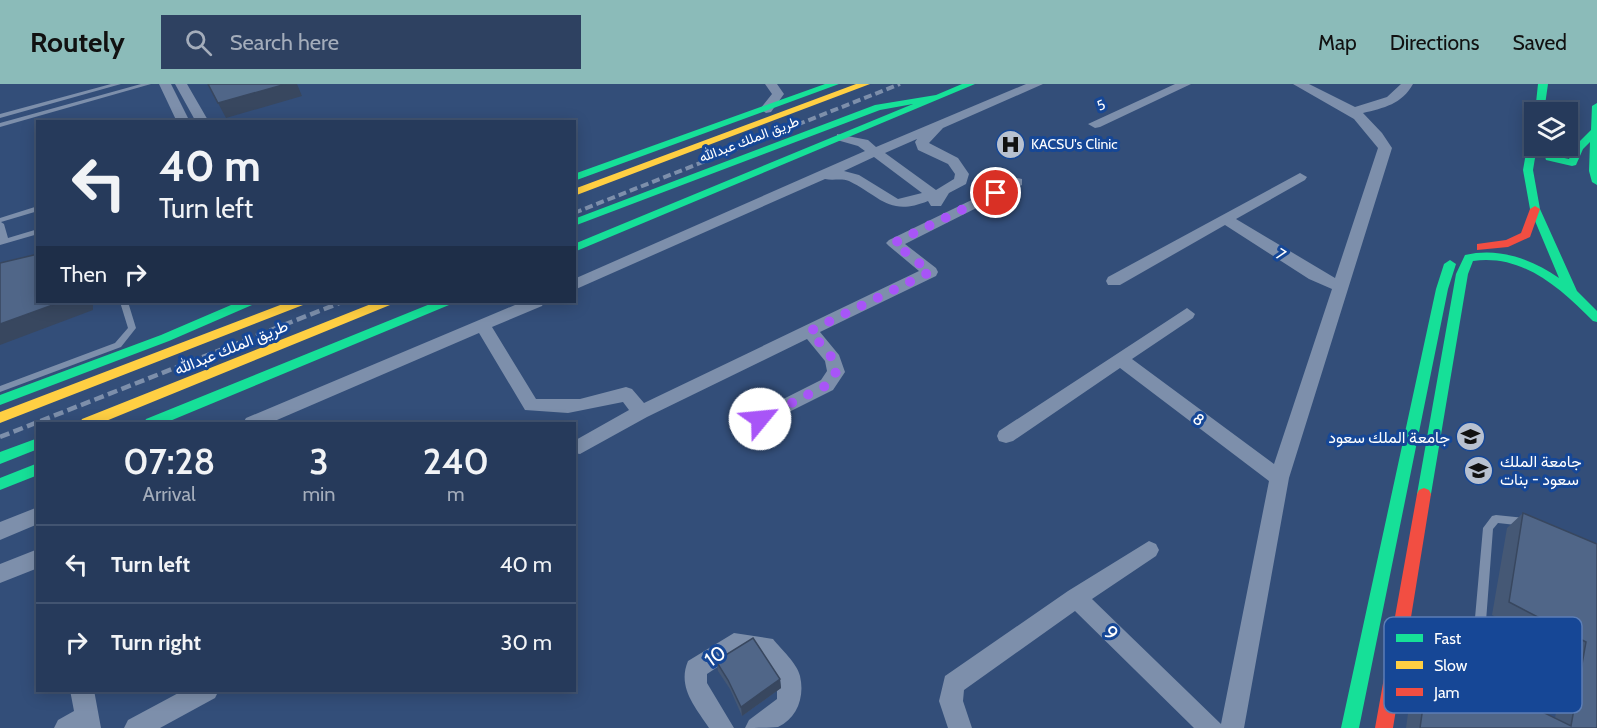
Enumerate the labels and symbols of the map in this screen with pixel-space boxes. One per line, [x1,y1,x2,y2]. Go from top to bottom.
street label: 5 [1094,95,1108,115]
street label: طريق الملك عبدالله [696,112,802,166]
hospital icon: KACSU's Clinic [994,128,1026,160]
place label: KACSU's Clinic [1031,135,1118,153]
pin [970,167,1021,218]
street label: 7 [1272,244,1289,265]
street label: طريق الملك عبدالله [172,316,291,380]
position arrow [728,387,792,451]
street label: 8 [1189,409,1208,430]
school or university icon: جامعة الملك سعود [1455,421,1487,453]
place label: جامعة الملك سعود [1328,428,1450,448]
place label: جامعة الملك سعود - بنات [1500,452,1582,490]
school or university icon: جامعة الملك سعود - بنات [1463,454,1495,486]
legend [1384,617,1582,713]
street label: 9 [1099,620,1123,646]
text: Fast [1434,629,1462,648]
street label: 10 [700,640,730,672]
text: Slow [1434,656,1468,675]
text: Jam [1433,683,1460,702]

